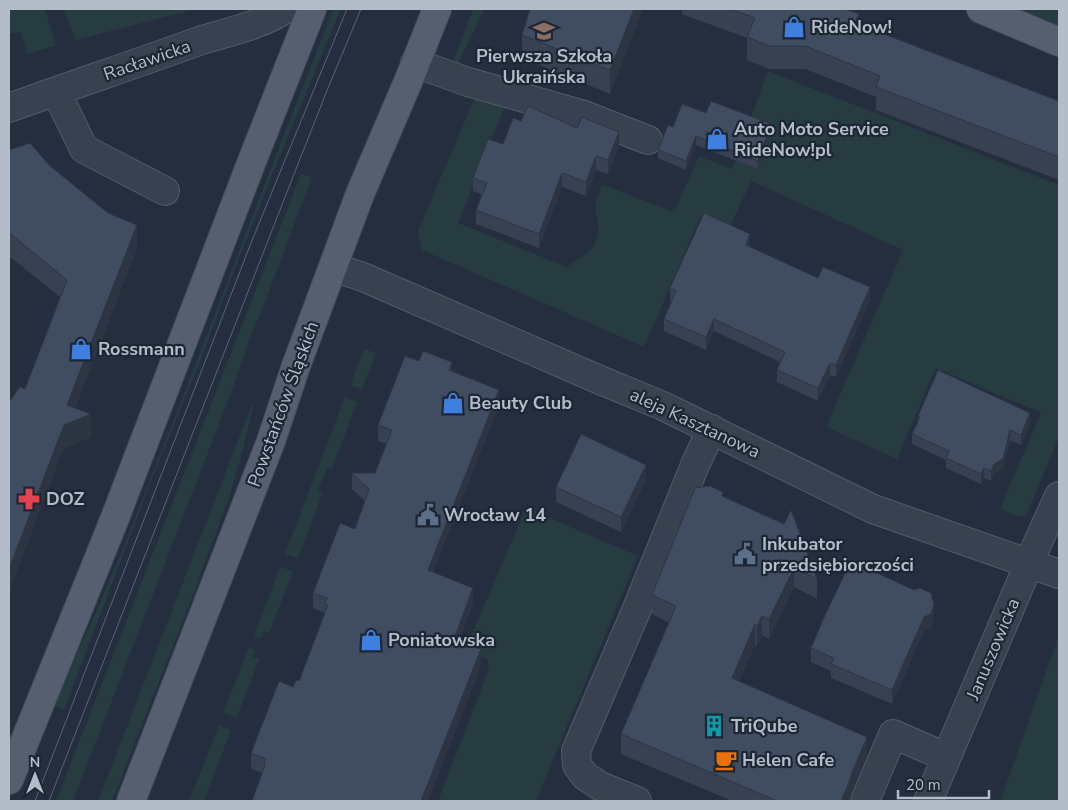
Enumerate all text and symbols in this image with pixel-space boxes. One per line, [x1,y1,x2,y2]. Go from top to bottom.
shop icon: RideNow! [781,14,807,40]
place label: RideNow! [811,15,892,39]
school or university icon: Pierwsza Szkoła Ukraińska [531,18,557,44]
street label: Racławicka [100,34,194,86]
place label: Pierwsza Szkoła Ukraińska [476,44,612,89]
place label: Auto Moto Service RideNow!pl [734,117,889,162]
shop icon: Auto Moto Service RideNow!pl [704,126,730,152]
street label: Powstańców Śląskich [242,318,324,490]
shop icon: Rossmann [68,336,94,362]
place label: Rossmann [98,337,185,361]
street label: aleja Kasztanowa [626,382,764,464]
shop icon: Beauty Club [440,390,466,416]
place label: Beauty Club [469,391,572,415]
pharmacy icon: DOZ [16,486,42,512]
place label: DOZ [46,487,85,511]
public building icon: Wrocław 14 [415,502,441,528]
place label: Wrocław 14 [444,503,546,527]
place label: Inkubator przedsiębiorczości [762,532,914,577]
public building icon: Inkubator przedsiębiorczości [732,541,758,567]
street label: Januszowicka [960,594,1025,704]
shop icon: Poniatowska [358,627,384,653]
place label: Poniatowska [388,628,495,652]
building icon: TriQube [701,713,727,739]
place label: TriQube [731,714,798,738]
cafe icon: Helen Cafe [713,747,739,773]
place label: Helen Cafe [742,748,835,772]
north arrow [10,750,60,800]
text: N [30,753,40,772]
scale bar [898,768,989,800]
text: 20 m [906,775,941,795]

